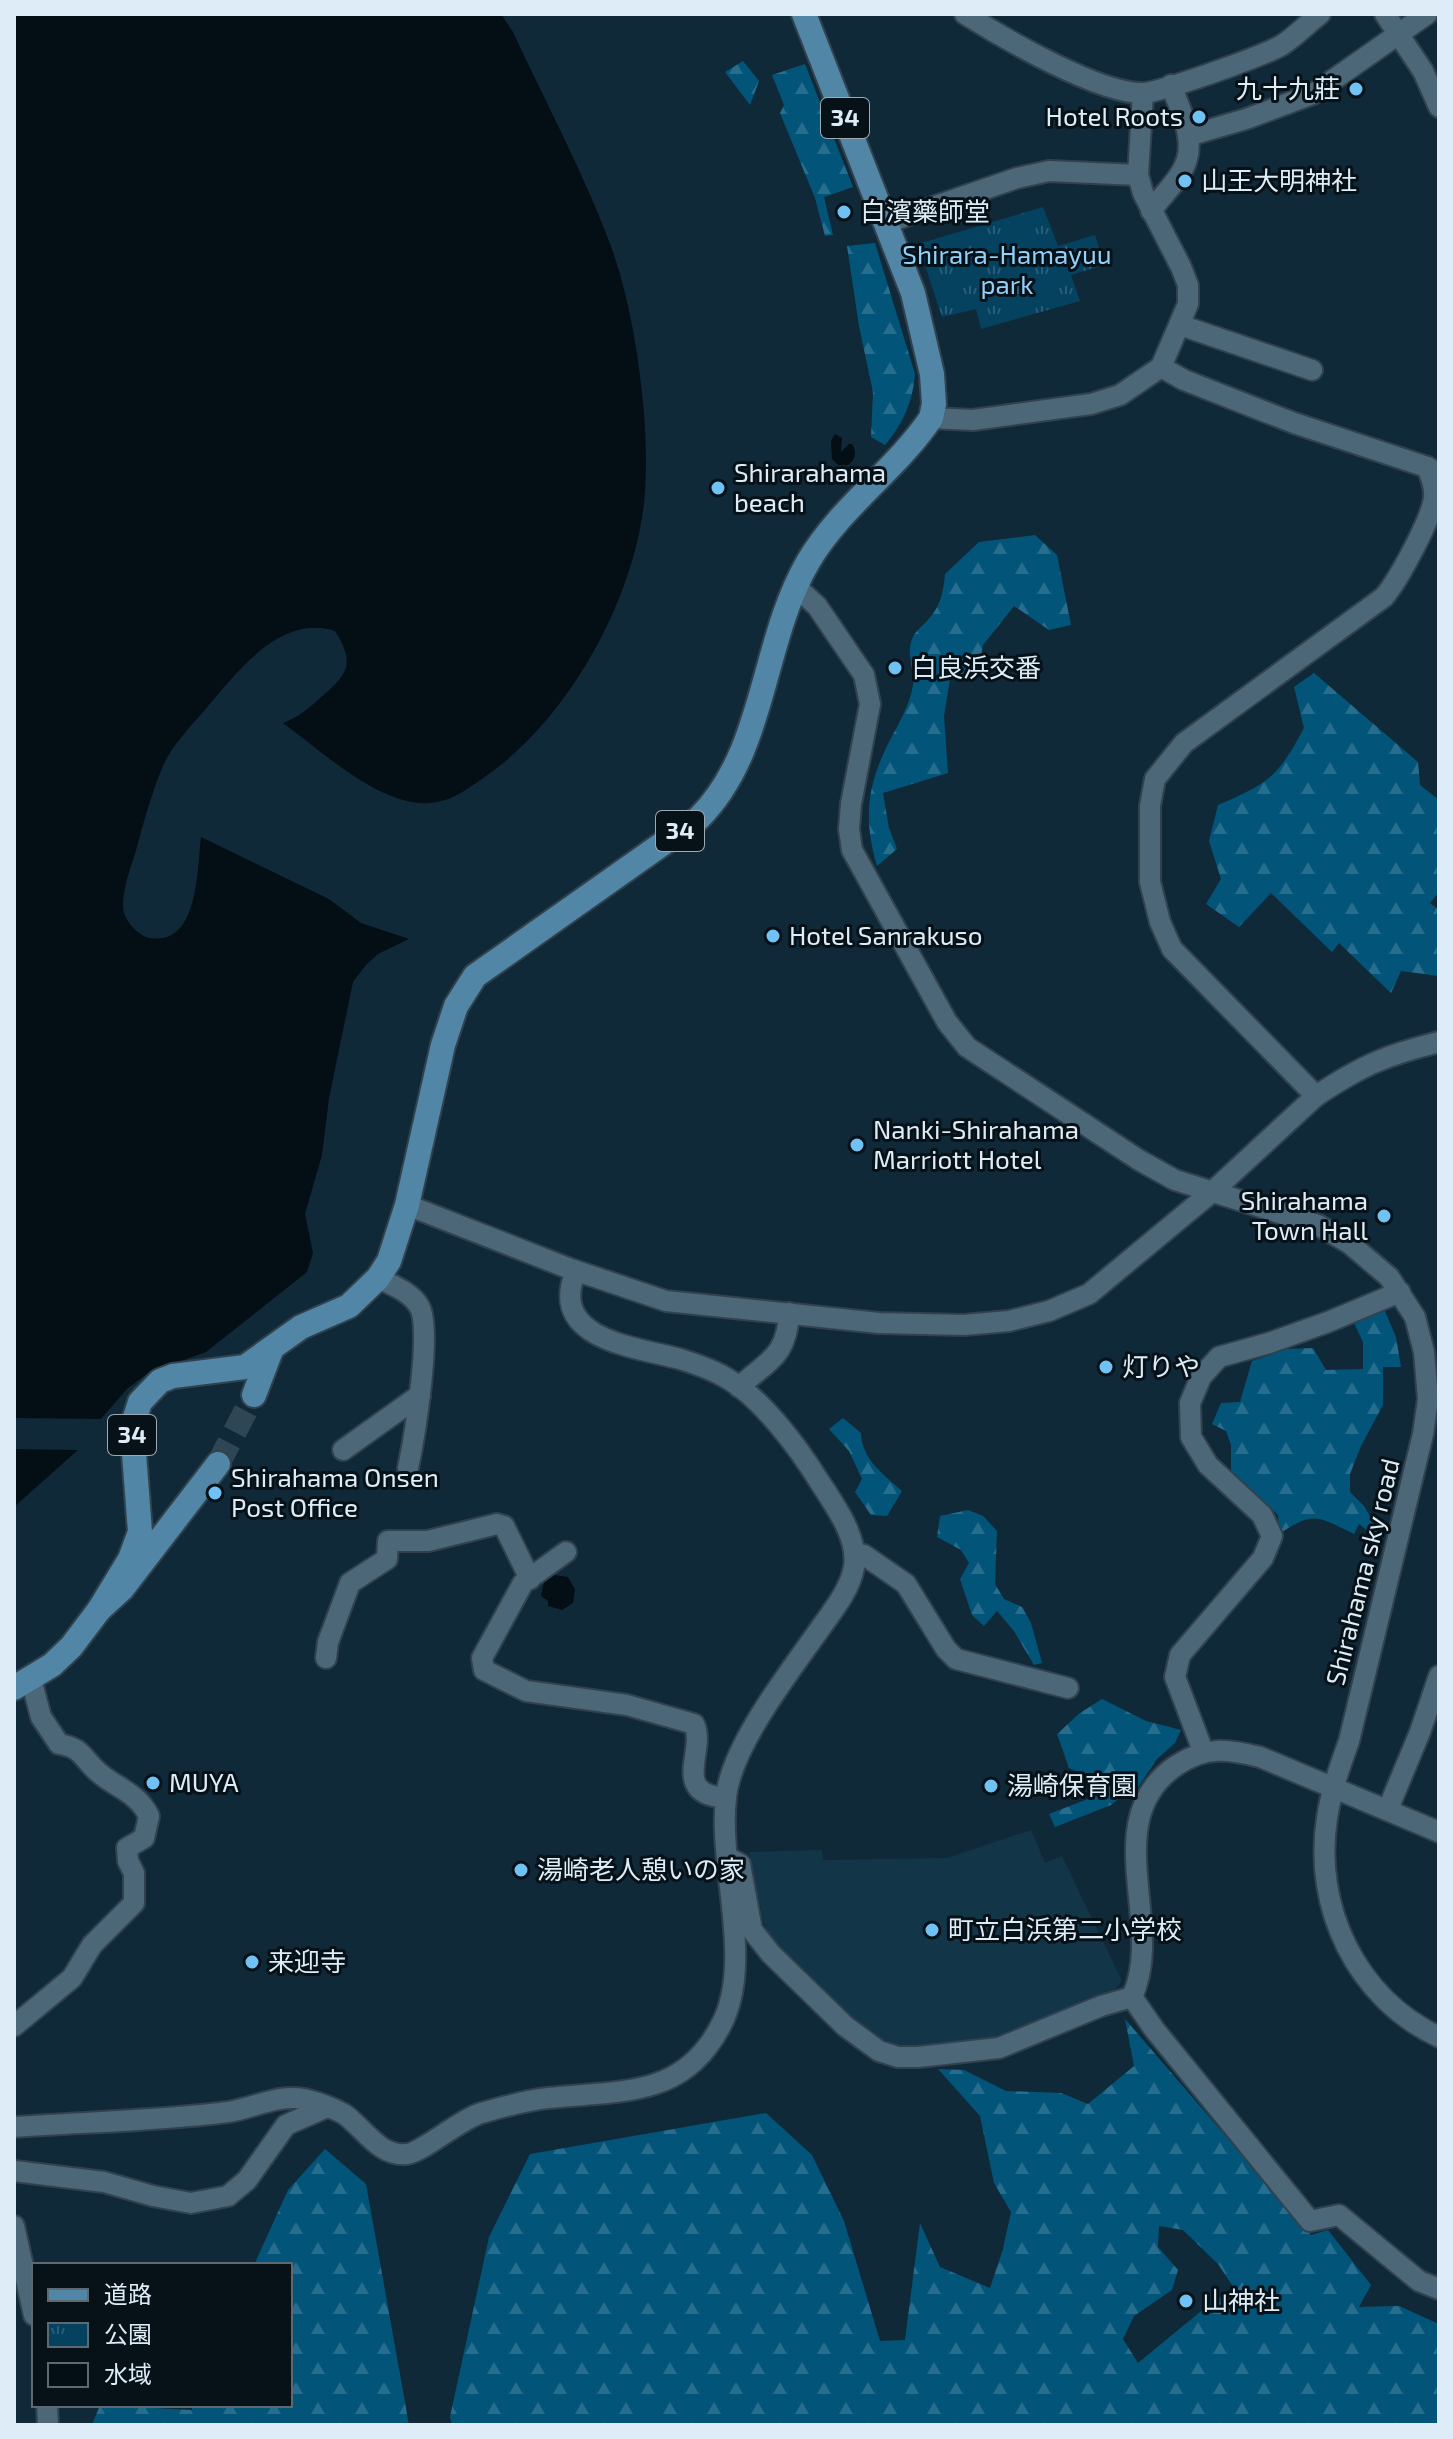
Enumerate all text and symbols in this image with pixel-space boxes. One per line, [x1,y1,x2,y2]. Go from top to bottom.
place label: 九十九莊 [1236,72,1340,103]
marker: 九十九莊 [1347,80,1365,98]
road number: 34 [821,98,869,138]
place label: Hotel Roots [1046,100,1183,131]
marker: Hotel Roots [1190,108,1208,126]
place label: 山王大明神社 [1201,164,1357,195]
marker: 山王大明神社 [1176,172,1194,190]
place label: 白濱藥師堂 [860,195,990,226]
marker: 白濱藥師堂 [835,203,853,221]
park label: Shirara-Hamayuu park [902,238,1112,299]
place label: Shirarahama beach [734,456,886,517]
marker: Shirarahama beach [709,479,727,497]
place label: 白良浜交番 [911,651,1041,682]
marker: 白良浜交番 [886,659,904,677]
road number: 34 [656,811,704,851]
place label: Hotel Sanrakuso [789,919,983,950]
marker: Hotel Sanrakuso [764,927,782,945]
place label: Nanki-Shirahama Marriott Hotel [873,1113,1079,1174]
marker: Nanki-Shirahama Marriott Hotel [848,1136,866,1154]
place label: Shirahama Town Hall [1241,1184,1368,1245]
marker: Shirahama Town Hall [1375,1207,1393,1225]
place label: 灯りや [1122,1350,1200,1381]
marker: 灯りや [1097,1358,1115,1376]
road number: 34 [108,1415,156,1455]
street label: Shirahama sky road [1318,1455,1405,1688]
place label: Shirahama Onsen Post Office [231,1461,439,1522]
marker: Shirahama Onsen Post Office [206,1484,224,1502]
place label: MUYA [169,1766,239,1797]
place label: 湯崎保育園 [1007,1769,1137,1800]
marker: MUYA [144,1774,162,1792]
marker: 湯崎保育園 [982,1777,1000,1795]
place label: 湯崎老人憩いの家 [537,1853,745,1884]
marker: 湯崎老人憩いの家 [512,1861,530,1879]
place label: 町立白浜第二小学校 [948,1913,1182,1944]
marker: 町立白浜第二小学校 [923,1921,941,1939]
place label: 来迎寺 [268,1945,346,1976]
marker: 来迎寺 [243,1953,261,1971]
legend [32,2263,292,2407]
text: 道路 [104,2279,152,2308]
place label: 山神社 [1202,2284,1280,2315]
marker: 山神社 [1177,2292,1195,2310]
text: 公園 [104,2319,152,2348]
text: 水域 [104,2359,152,2388]

